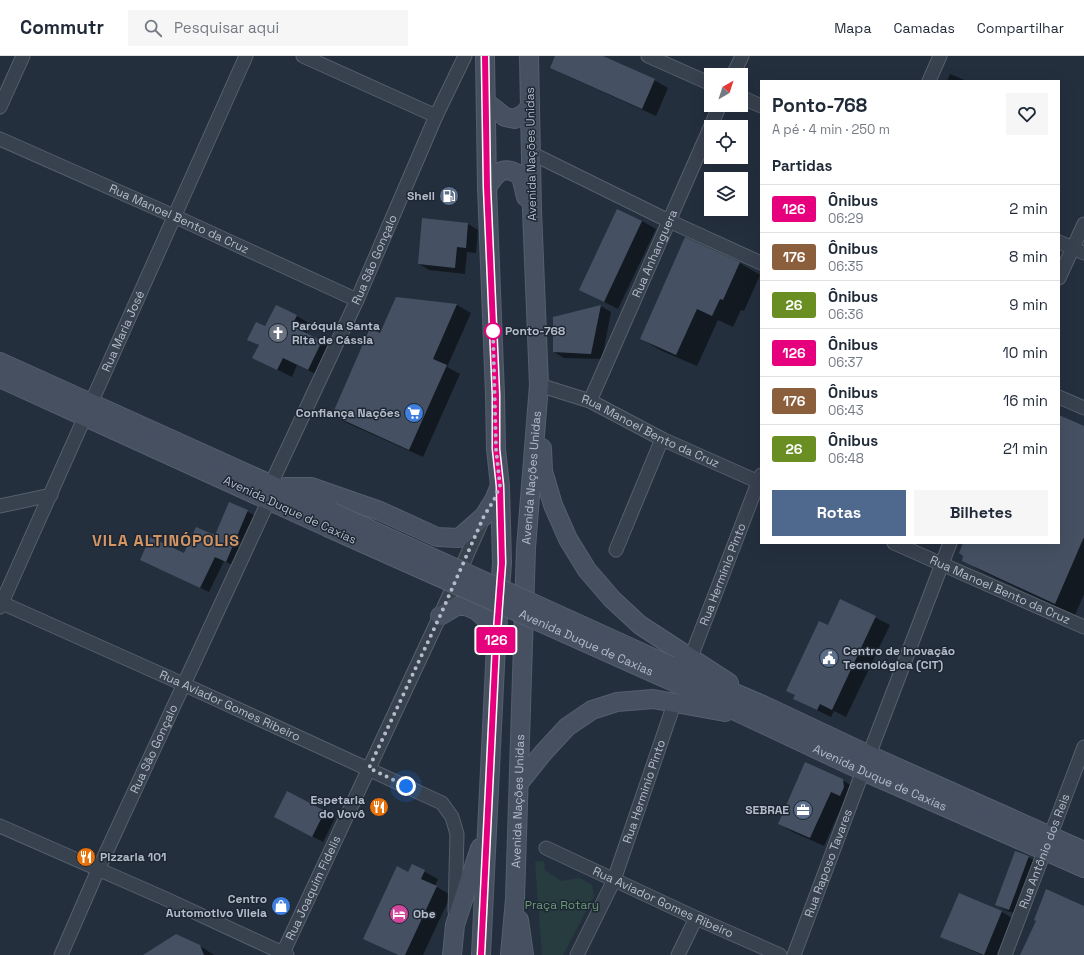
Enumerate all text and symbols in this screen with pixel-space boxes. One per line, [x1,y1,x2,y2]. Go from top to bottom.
search box [128,10,408,46]
text: Commutr [20,15,104,40]
icon: search [142,17,164,39]
text: Pesquisar aqui [174,18,279,37]
text: Mapa [834,19,871,37]
text: Camadas [893,19,955,37]
text: Compartilhar [977,19,1064,37]
north arrow [704,68,748,112]
map controls [704,68,748,216]
street label: Avenida Nações Unidas [522,87,540,221]
text: Ponto-768 [772,93,867,118]
button: heart [1006,93,1048,135]
button: locate [704,120,748,164]
text: A pé · 4 min · 250 m [772,121,890,138]
text: Partidas [772,156,832,175]
button: layers [704,172,748,216]
street label: Rua Manoel Bento da Cruz [107,180,252,257]
fuel station icon: Shell [438,185,460,207]
place label: Shell [407,188,435,204]
text: Ônibus [828,191,878,210]
text: 2 min [1009,199,1048,218]
text: 126 [782,200,806,218]
street label: Rua Anhanguera [628,207,681,300]
text: 06:29 [828,210,863,227]
street label: Rua São Gonçalo [348,212,401,307]
text: Ônibus [828,239,878,258]
text: 8 min [1009,247,1048,266]
text: 176 [783,248,805,266]
text: 06:35 [828,258,863,275]
text: Ônibus [828,287,878,306]
street label: Rua Maria José [98,288,148,374]
text: 9 min [1009,295,1048,314]
text: 26 [786,296,802,314]
text: 06:36 [828,306,863,323]
place label: Paróquia Santa Rita de Cássia [292,318,380,348]
church icon: Paróquia Santa Rita de Cássia [267,322,289,344]
marker: Ponto-768 [484,322,502,340]
place label: Ponto-768 [505,323,565,339]
text: Ônibus [828,335,878,354]
text: 10 min [1002,343,1048,362]
text: 126 [782,344,806,362]
text: 06:37 [828,354,863,371]
text: Ônibus [828,383,878,402]
street label: Rua Manoel Bento da Cruz [580,391,722,472]
text: 16 min [1003,391,1048,410]
text: 176 [783,392,805,410]
supermarket icon: Confiança Nações [403,402,425,424]
text: 06:43 [828,402,864,419]
place label: Confiança Nações [296,405,400,421]
street label: Avenida Nações Unidas [518,410,545,545]
text: Ônibus [828,431,878,450]
text: 21 min [1003,439,1048,458]
text: 26 [786,440,802,458]
text: 06:48 [828,450,864,467]
street label: Avenida Duque de Caxias [221,472,359,548]
button: Rotas [772,490,906,536]
button: Bilhetes [914,490,1048,536]
street label: Rua Hermínio Pinto [696,521,750,628]
district label: VILA ALTINÓPOLIS [92,530,240,551]
street label: Rua Manoel Bento da Cruz [927,552,1073,628]
street label: Avenida Duque de Caxias [517,606,656,680]
line badge: 126 [473,627,519,653]
text: 126 [484,631,508,649]
place label: Centro de Inovação Tecnológica (CIT) [843,643,955,673]
public building icon: Centro de Inovação Tecnológica (CIT) [818,647,840,669]
street label: Rua Aviador Gomes Ribeiro [157,666,303,745]
street label: Rua São Gonçalo [126,702,181,796]
street label: Avenida Nações Unidas [508,734,528,868]
street label: Rua Herminio Pinto [619,738,669,846]
street label: Avenida Duque de Caxias [810,741,949,815]
your location [396,776,416,796]
place label: Espetaria do Vovô [310,792,365,822]
street label: Rua Antônio dos Reis [1015,792,1073,911]
restaurant icon: Espetaria do Vovô [368,796,390,818]
office icon: SEBRAE [792,799,814,821]
place label: SEBRAE [745,802,789,818]
street label: Rua Raposo Tavares [801,807,856,920]
street label: Rua Joaquim Fidelis [282,833,345,943]
restaurant icon: Pizzaria 101 [75,846,97,868]
place label: Pizzaria 101 [100,849,166,865]
street label: Rua Aviador Gomes Ribeiro [590,863,736,942]
place label: Centro Automotivo Vilela [166,891,267,921]
shop icon: Centro Automotivo Vilela [270,895,292,917]
park label: Praça Rotary [525,897,599,913]
hotel icon: Obe [388,903,410,925]
place label: Obe [413,906,436,922]

